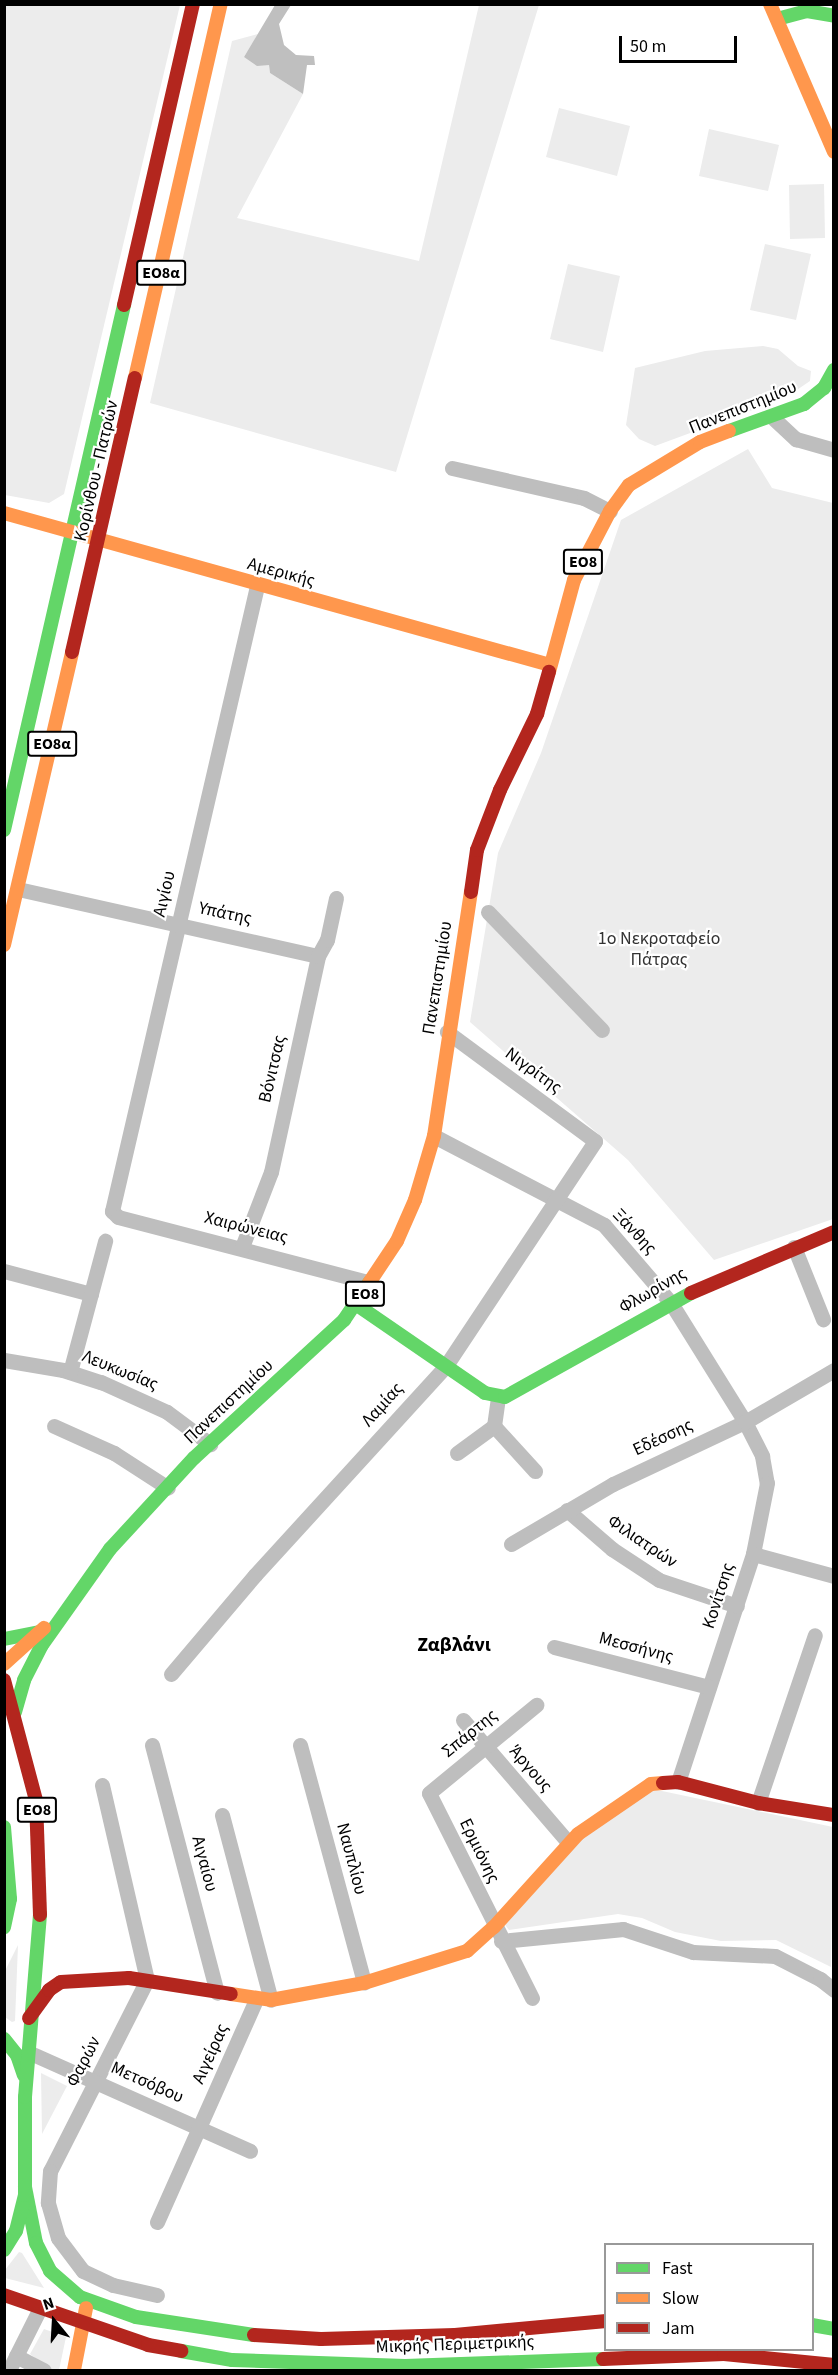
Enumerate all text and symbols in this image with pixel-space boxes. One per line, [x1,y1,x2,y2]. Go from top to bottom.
scale bar [622,24,740,62]
text: 50 m [630,34,666,59]
road number: ΕΟ8α [136,260,186,286]
street label: Πανεπιστημίου [686,377,800,439]
street label: Κορίνθου - Πατρών [70,398,124,544]
road number: ΕΟ8 [562,549,604,575]
street label: Αμερικής [245,554,317,592]
road number: ΕΟ8α [26,731,78,757]
street label: Αιγίου [149,869,181,919]
street label: Υπάτης [196,898,254,930]
street label: Πανεπιστημίου [418,920,458,1036]
park label: 1o Νεκροταφείο Πάτρας [598,929,720,972]
street label: Βόνιτσας [255,1033,291,1105]
street label: Νιγρίτης [500,1043,566,1099]
street label: Ξάνθης [607,1205,661,1259]
street label: Χαιρώνειας [202,1207,290,1249]
street label: Φλωρίνης [615,1263,691,1319]
road number: ΕΟ8 [344,1281,386,1307]
street label: Λευκωσίας [79,1346,161,1396]
street label: Πανεπιστημίου [180,1355,278,1449]
street label: Λαμίας [358,1379,408,1431]
street label: Εδέσσης [630,1415,696,1461]
street label: Φιλιατρών [603,1511,681,1573]
street label: Κονίτσης [698,1560,740,1632]
street label: Μεσσήνης [596,1628,676,1668]
district label: Ζαβλάνι [417,1633,491,1657]
street label: Σπάρτης [438,1705,502,1763]
street label: Άργους [504,1741,556,1797]
road number: ΕΟ8 [16,1797,58,1823]
street label: Ερμιόνης [454,1815,504,1887]
street label: Ναυπλίου [331,1821,371,1897]
street label: Αιγαίου [186,1834,222,1894]
street label: Αιγείρας [188,2021,234,2087]
street label: Φαρών [62,2033,106,2091]
street label: Μετσόβου [107,2057,187,2109]
legend [604,2243,814,2351]
text: Fast [662,2256,693,2281]
text: Slow [662,2286,699,2311]
north arrow [24,2291,84,2351]
text: N [40,2292,57,2316]
text: Jam [662,2316,695,2341]
street label: Μικρής Περιμετρικής [375,2331,535,2359]

